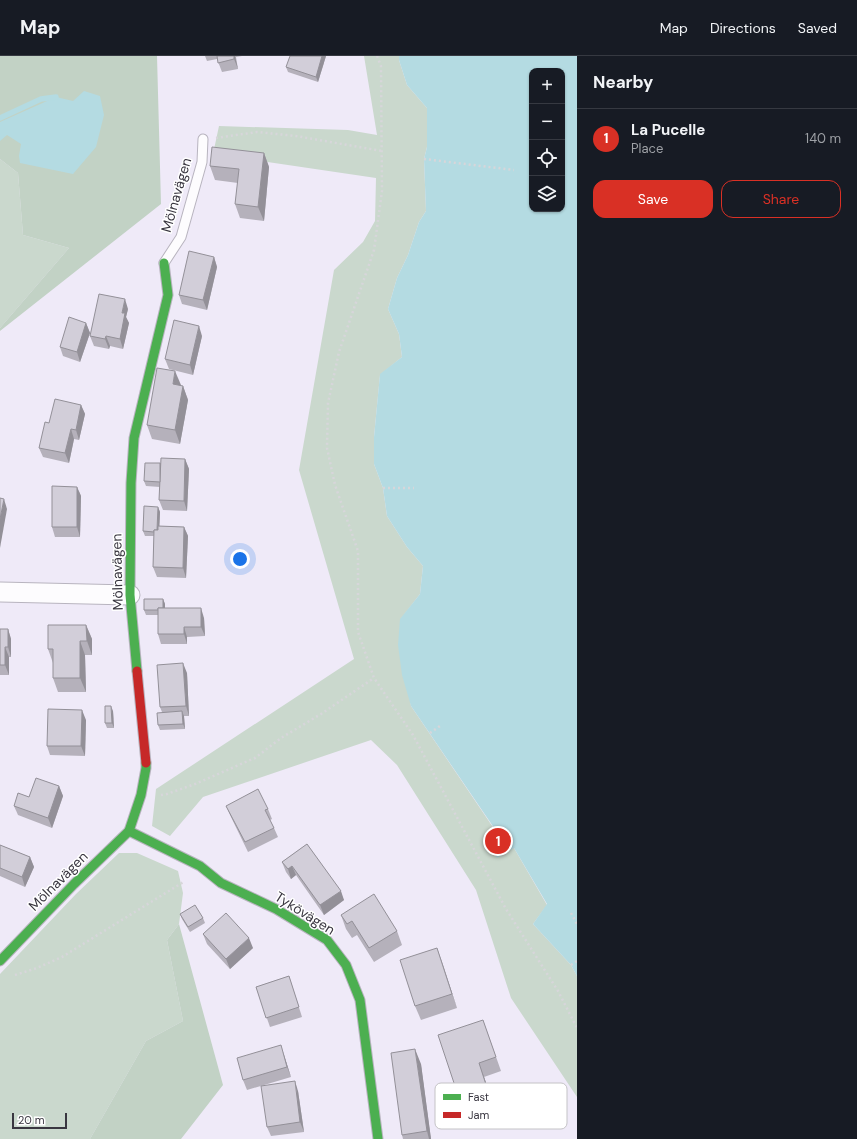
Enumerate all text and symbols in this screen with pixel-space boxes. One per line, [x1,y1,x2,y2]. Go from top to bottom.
text: Map [20,15,60,40]
text: Map [660,19,688,37]
text: Directions [710,19,776,37]
text: Saved [798,19,837,37]
map controls [529,68,565,212]
button: + [529,68,565,104]
text: Nearby [593,71,653,93]
button: − [529,104,565,140]
text: La Pucelle [631,120,705,140]
text: 1 [604,130,608,147]
text: 140 m [805,130,841,147]
button: locate [529,140,565,176]
text: Place [631,140,663,157]
street label: Mölnavägen [157,156,195,234]
button: layers [529,176,565,212]
button: Save [593,180,713,218]
button: Share [721,180,841,218]
street label: Mölnavägen [107,533,127,611]
your location [230,549,250,569]
pin: 1 [485,826,511,856]
street label: Mölnavägen [25,848,91,914]
street label: Tykövägen [272,887,338,939]
legend [435,1083,567,1129]
text: Fast [468,1090,489,1104]
text: Jam [468,1108,489,1122]
scale bar [12,1111,67,1130]
text: 20 m [18,1113,44,1127]

